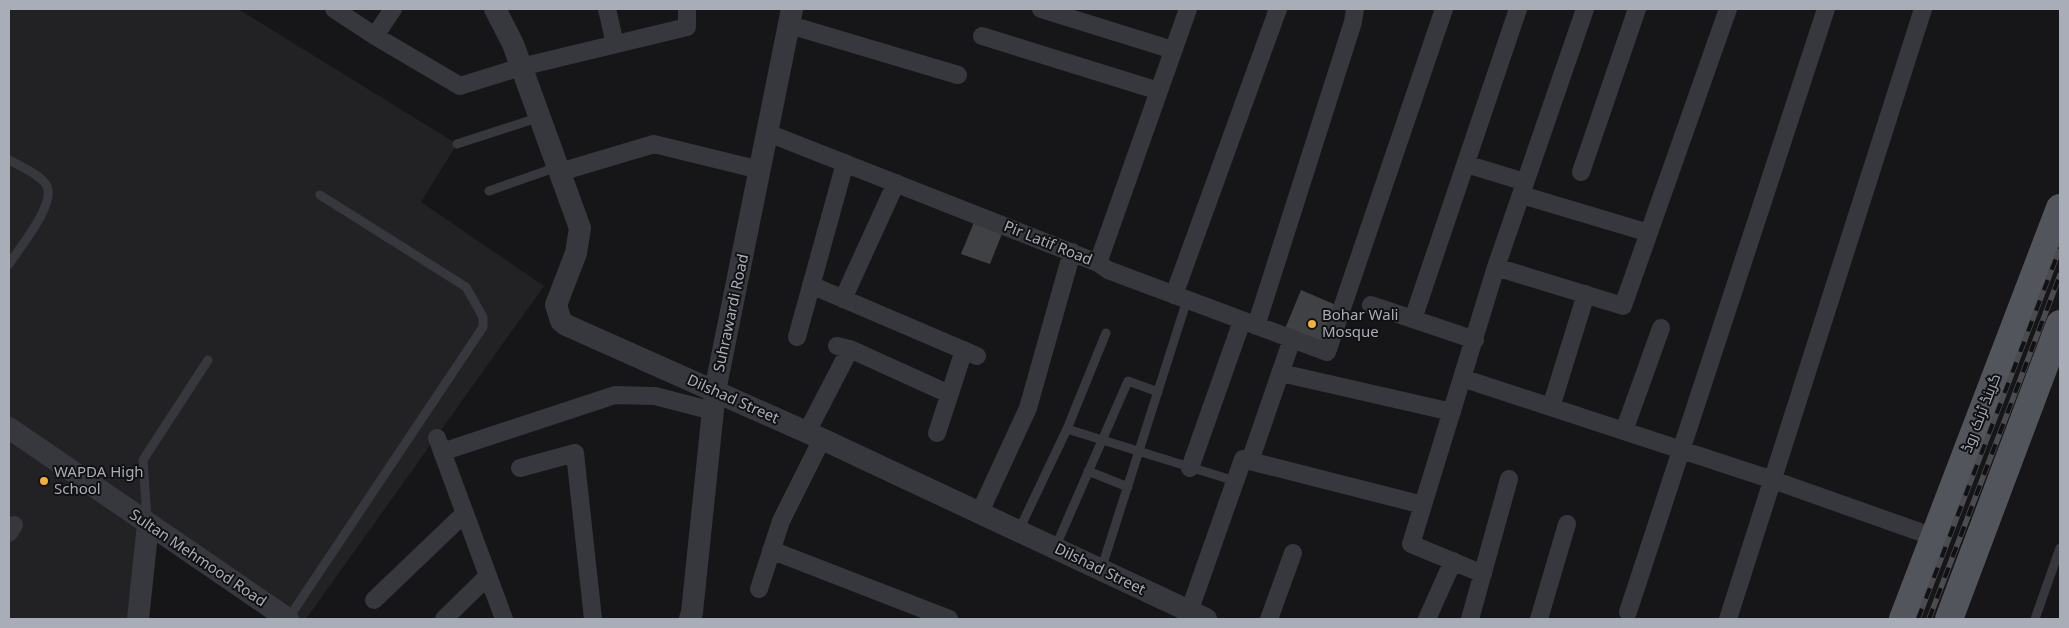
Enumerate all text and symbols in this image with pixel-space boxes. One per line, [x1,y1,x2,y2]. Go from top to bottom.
street label: Pir Latif Road [1001,215,1096,269]
street label: Suhrawardi Road [708,252,752,374]
place label: Bohar Wali Mosque [1322,304,1398,341]
marker: Bohar Wali Mosque [1306,318,1318,330]
street label: Dilshad Street [684,369,783,428]
street label: گرینڈ ٹرنک روڈ [1956,370,2004,455]
place label: WAPDA High School [54,461,144,498]
marker: WAPDA High School [38,475,50,487]
street label: Sultan Mehmood Road [126,504,271,610]
street label: Dilshad Street [1052,538,1150,599]

